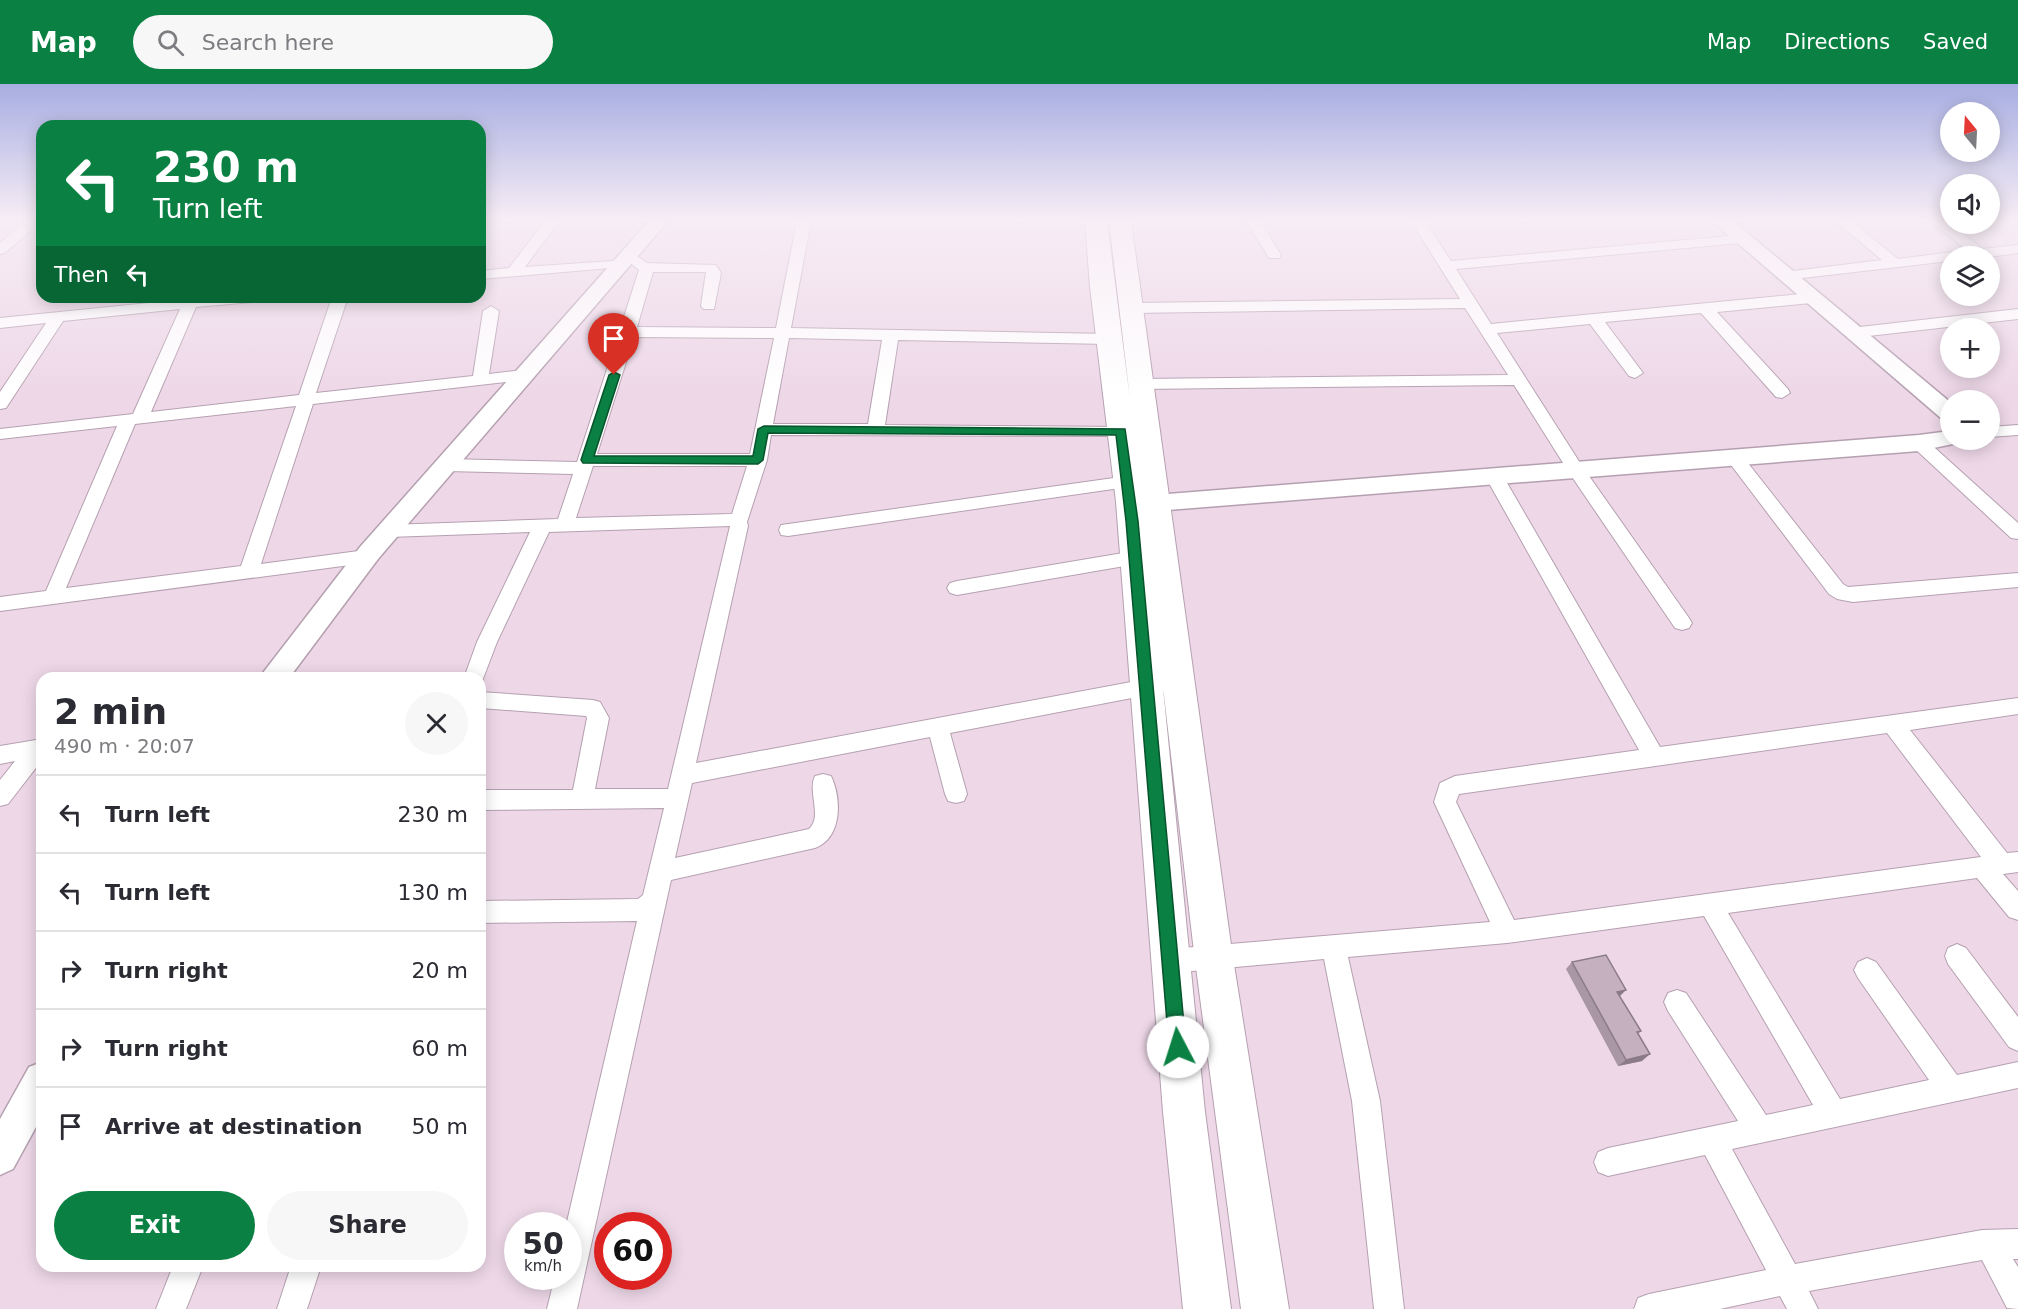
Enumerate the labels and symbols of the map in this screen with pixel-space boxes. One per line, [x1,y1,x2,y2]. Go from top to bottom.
north arrow [1940,102,2000,162]
pin [588,313,639,375]
position arrow [1146,1015,1210,1079]
speed limit sign: 60 [594,1212,672,1290]

